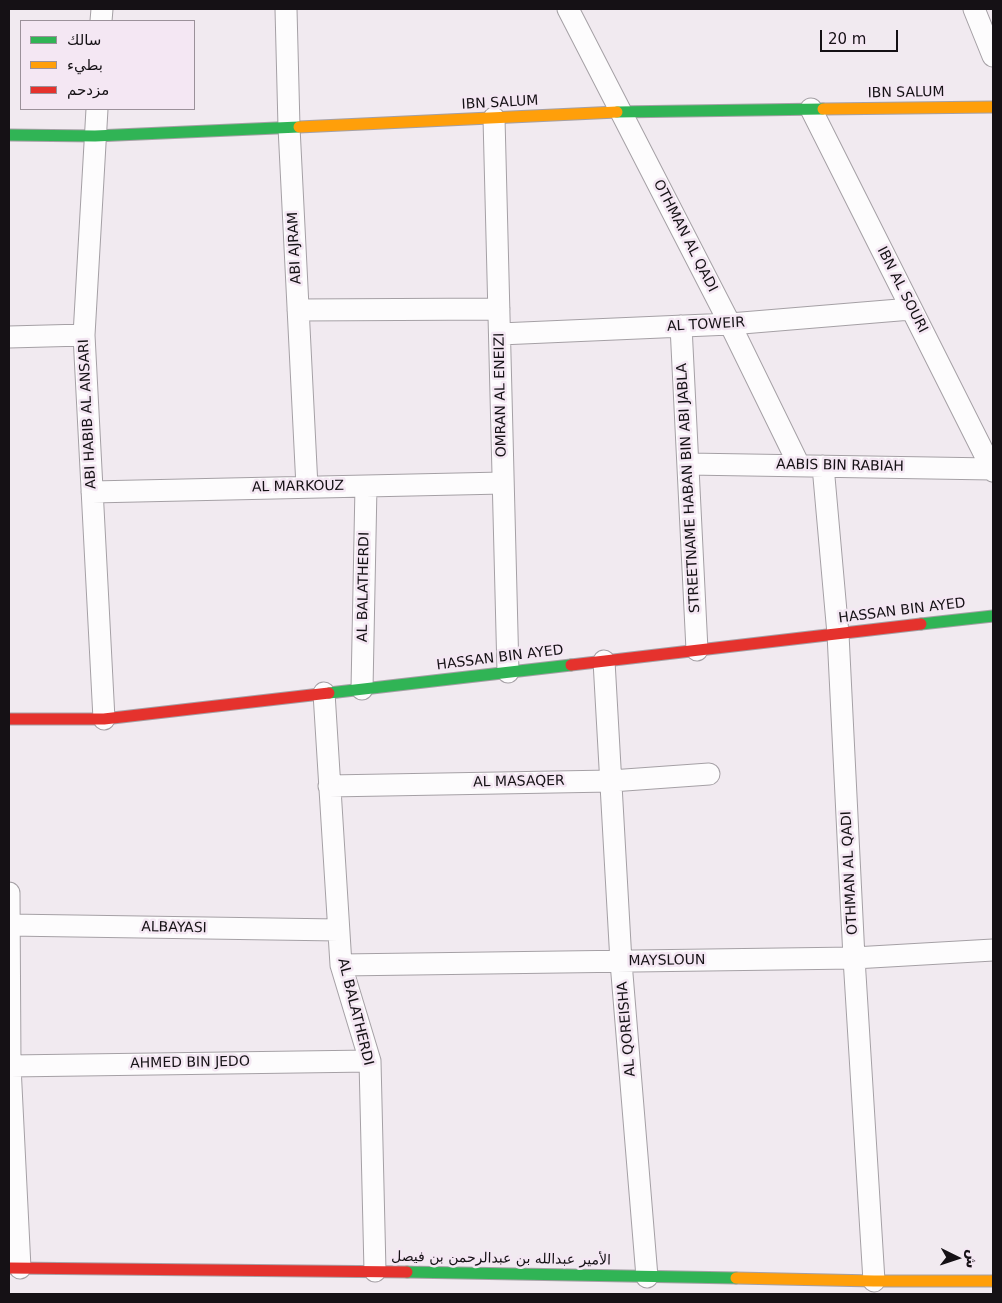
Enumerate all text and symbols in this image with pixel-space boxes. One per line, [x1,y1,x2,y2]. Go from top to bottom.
legend [20,20,195,110]
scale bar [822,20,900,52]
text: 20 m [828,30,866,48]
text: سالك [67,31,101,49]
text: بطيء [67,56,103,74]
text: مزدحم [67,81,109,99]
street label: IBN SALUM [867,84,945,102]
street label: IBN SALUM [461,93,539,113]
street label: OTHMAN AL QADI [649,177,721,295]
street label: ABI AJRAM [285,211,305,285]
street label: IBN AL SOURI [873,244,931,336]
street label: AL TOWEIR [667,315,745,335]
street label: OMRAN AL ENEIZI [492,333,510,457]
street label: ABI HABIB AL ANSARI [76,339,100,489]
street label: STREETNAME HABAN BIN ABI JABLA [674,363,704,613]
street label: AABIS BIN RABIAH [776,456,904,476]
street label: AL MARKOUZ [252,478,344,496]
street label: AL BALATHERDI [355,532,373,642]
street label: HASSAN BIN AYED [837,595,967,627]
street label: HASSAN BIN AYED [435,642,565,674]
street label: AL MASAQER [473,773,565,791]
street label: OTHMAN AL QADI [838,811,862,935]
street label: ALBAYASI [141,919,207,937]
street label: MAYSLOUN [628,952,706,970]
street label: AL BALATHERDI [334,957,376,1067]
street label: AL QOREISHA [614,981,640,1077]
street label: AHMED BIN JEDO [130,1054,250,1072]
north arrow [932,1233,982,1283]
street label: الأمير عبدالله بن عبدالرحمن بن فيصل [391,1249,611,1269]
text: ش [963,1249,981,1269]

